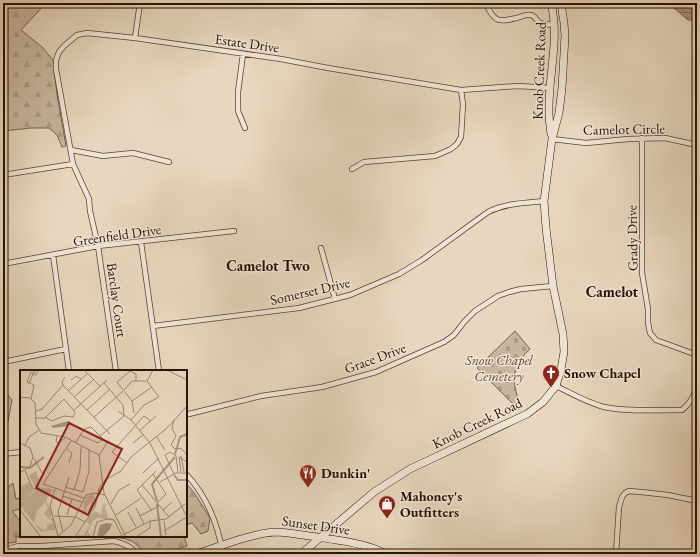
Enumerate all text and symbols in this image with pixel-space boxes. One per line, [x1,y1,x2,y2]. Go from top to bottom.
street label: Knob Creek Road [528,21,550,120]
street label: Estate Drive [214,30,281,57]
street label: Camelot Circle [583,119,666,139]
street label: Grady Drive [622,204,642,271]
street label: Greenfield Drive [72,220,163,250]
district label: Camelot Two [226,256,310,275]
street label: Barclay Court [103,261,131,339]
street label: Somerset Drive [268,273,352,309]
district label: Camelot [586,282,639,301]
street label: Grace Drive [342,338,409,377]
park label: Snow Chapel Cemetery [464,351,534,385]
church icon: Snow Chapel [541,363,561,388]
place label: Snow Chapel [564,364,641,382]
inset map [20,370,187,537]
street label: Knob Creek Road [429,393,526,453]
restaurant icon: Dunkin' [298,463,318,488]
place label: Dunkin' [321,464,370,482]
place label: Mahoney's Outfitters [400,487,462,521]
shop icon: Mahoney's Outfitters [377,494,397,519]
street label: Sunset Drive [281,511,352,539]

